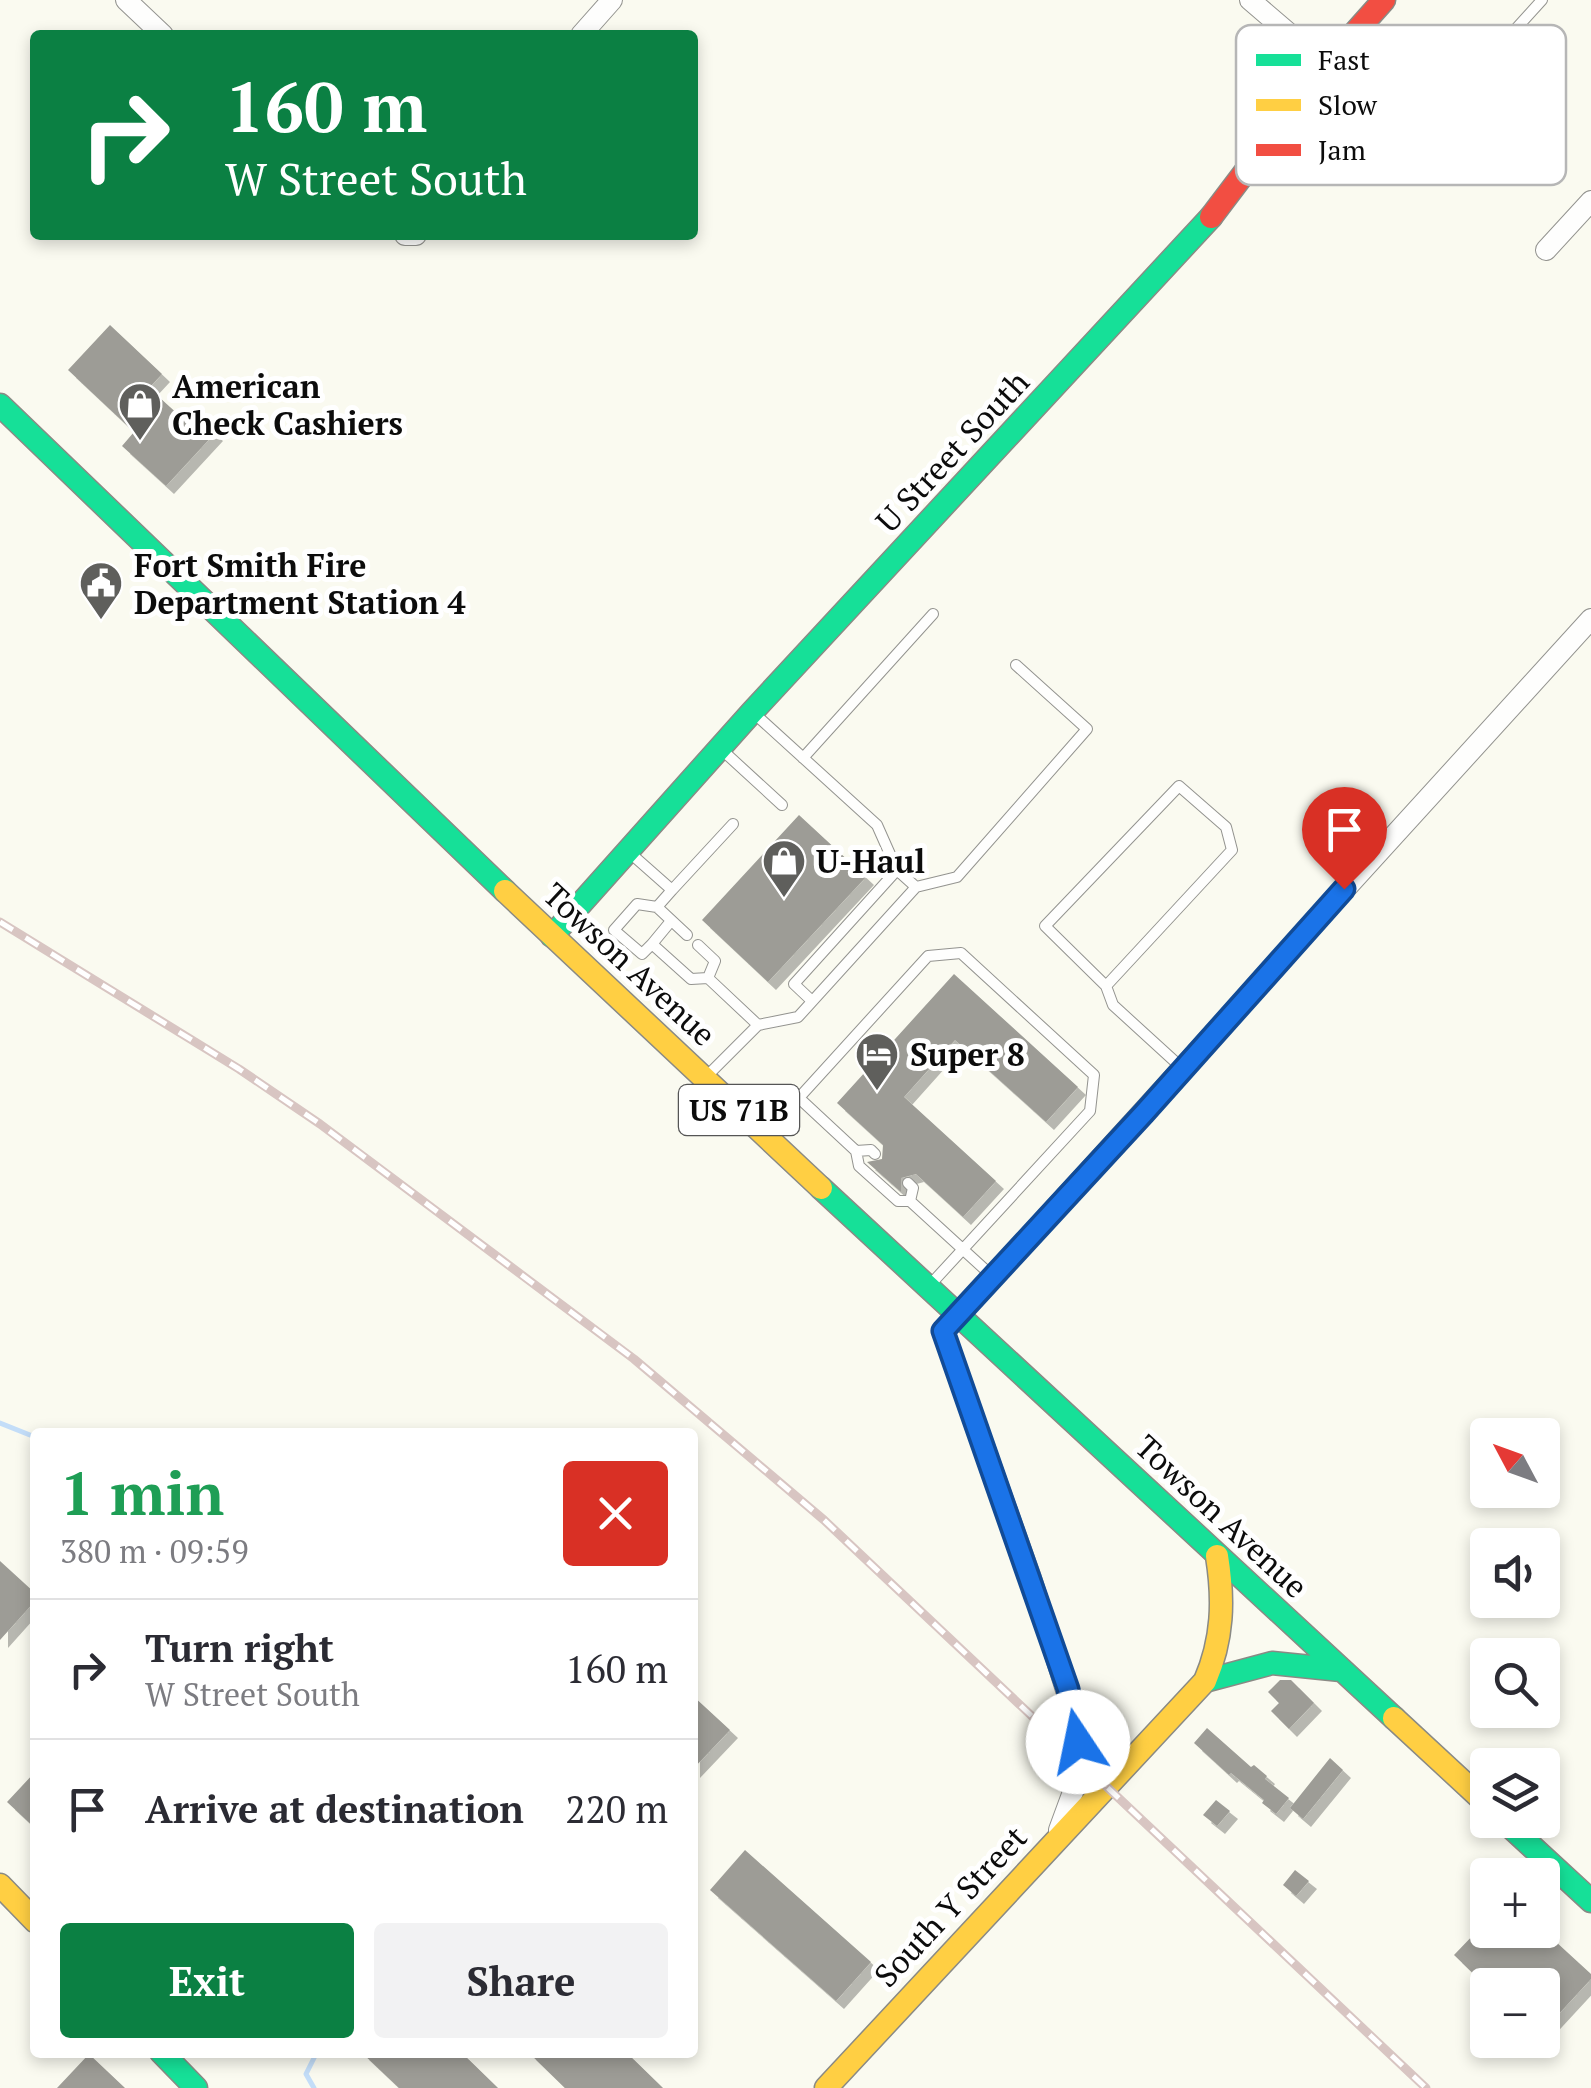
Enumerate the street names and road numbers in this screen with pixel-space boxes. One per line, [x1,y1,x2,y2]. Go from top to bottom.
street label: U Street South [866,361,1038,541]
street label: Towson Avenue [535,873,725,1055]
road number: US 71B [679,1085,799,1135]
street label: Towson Avenue [1127,1425,1317,1607]
street label: South Y Street [865,1816,1035,1995]

